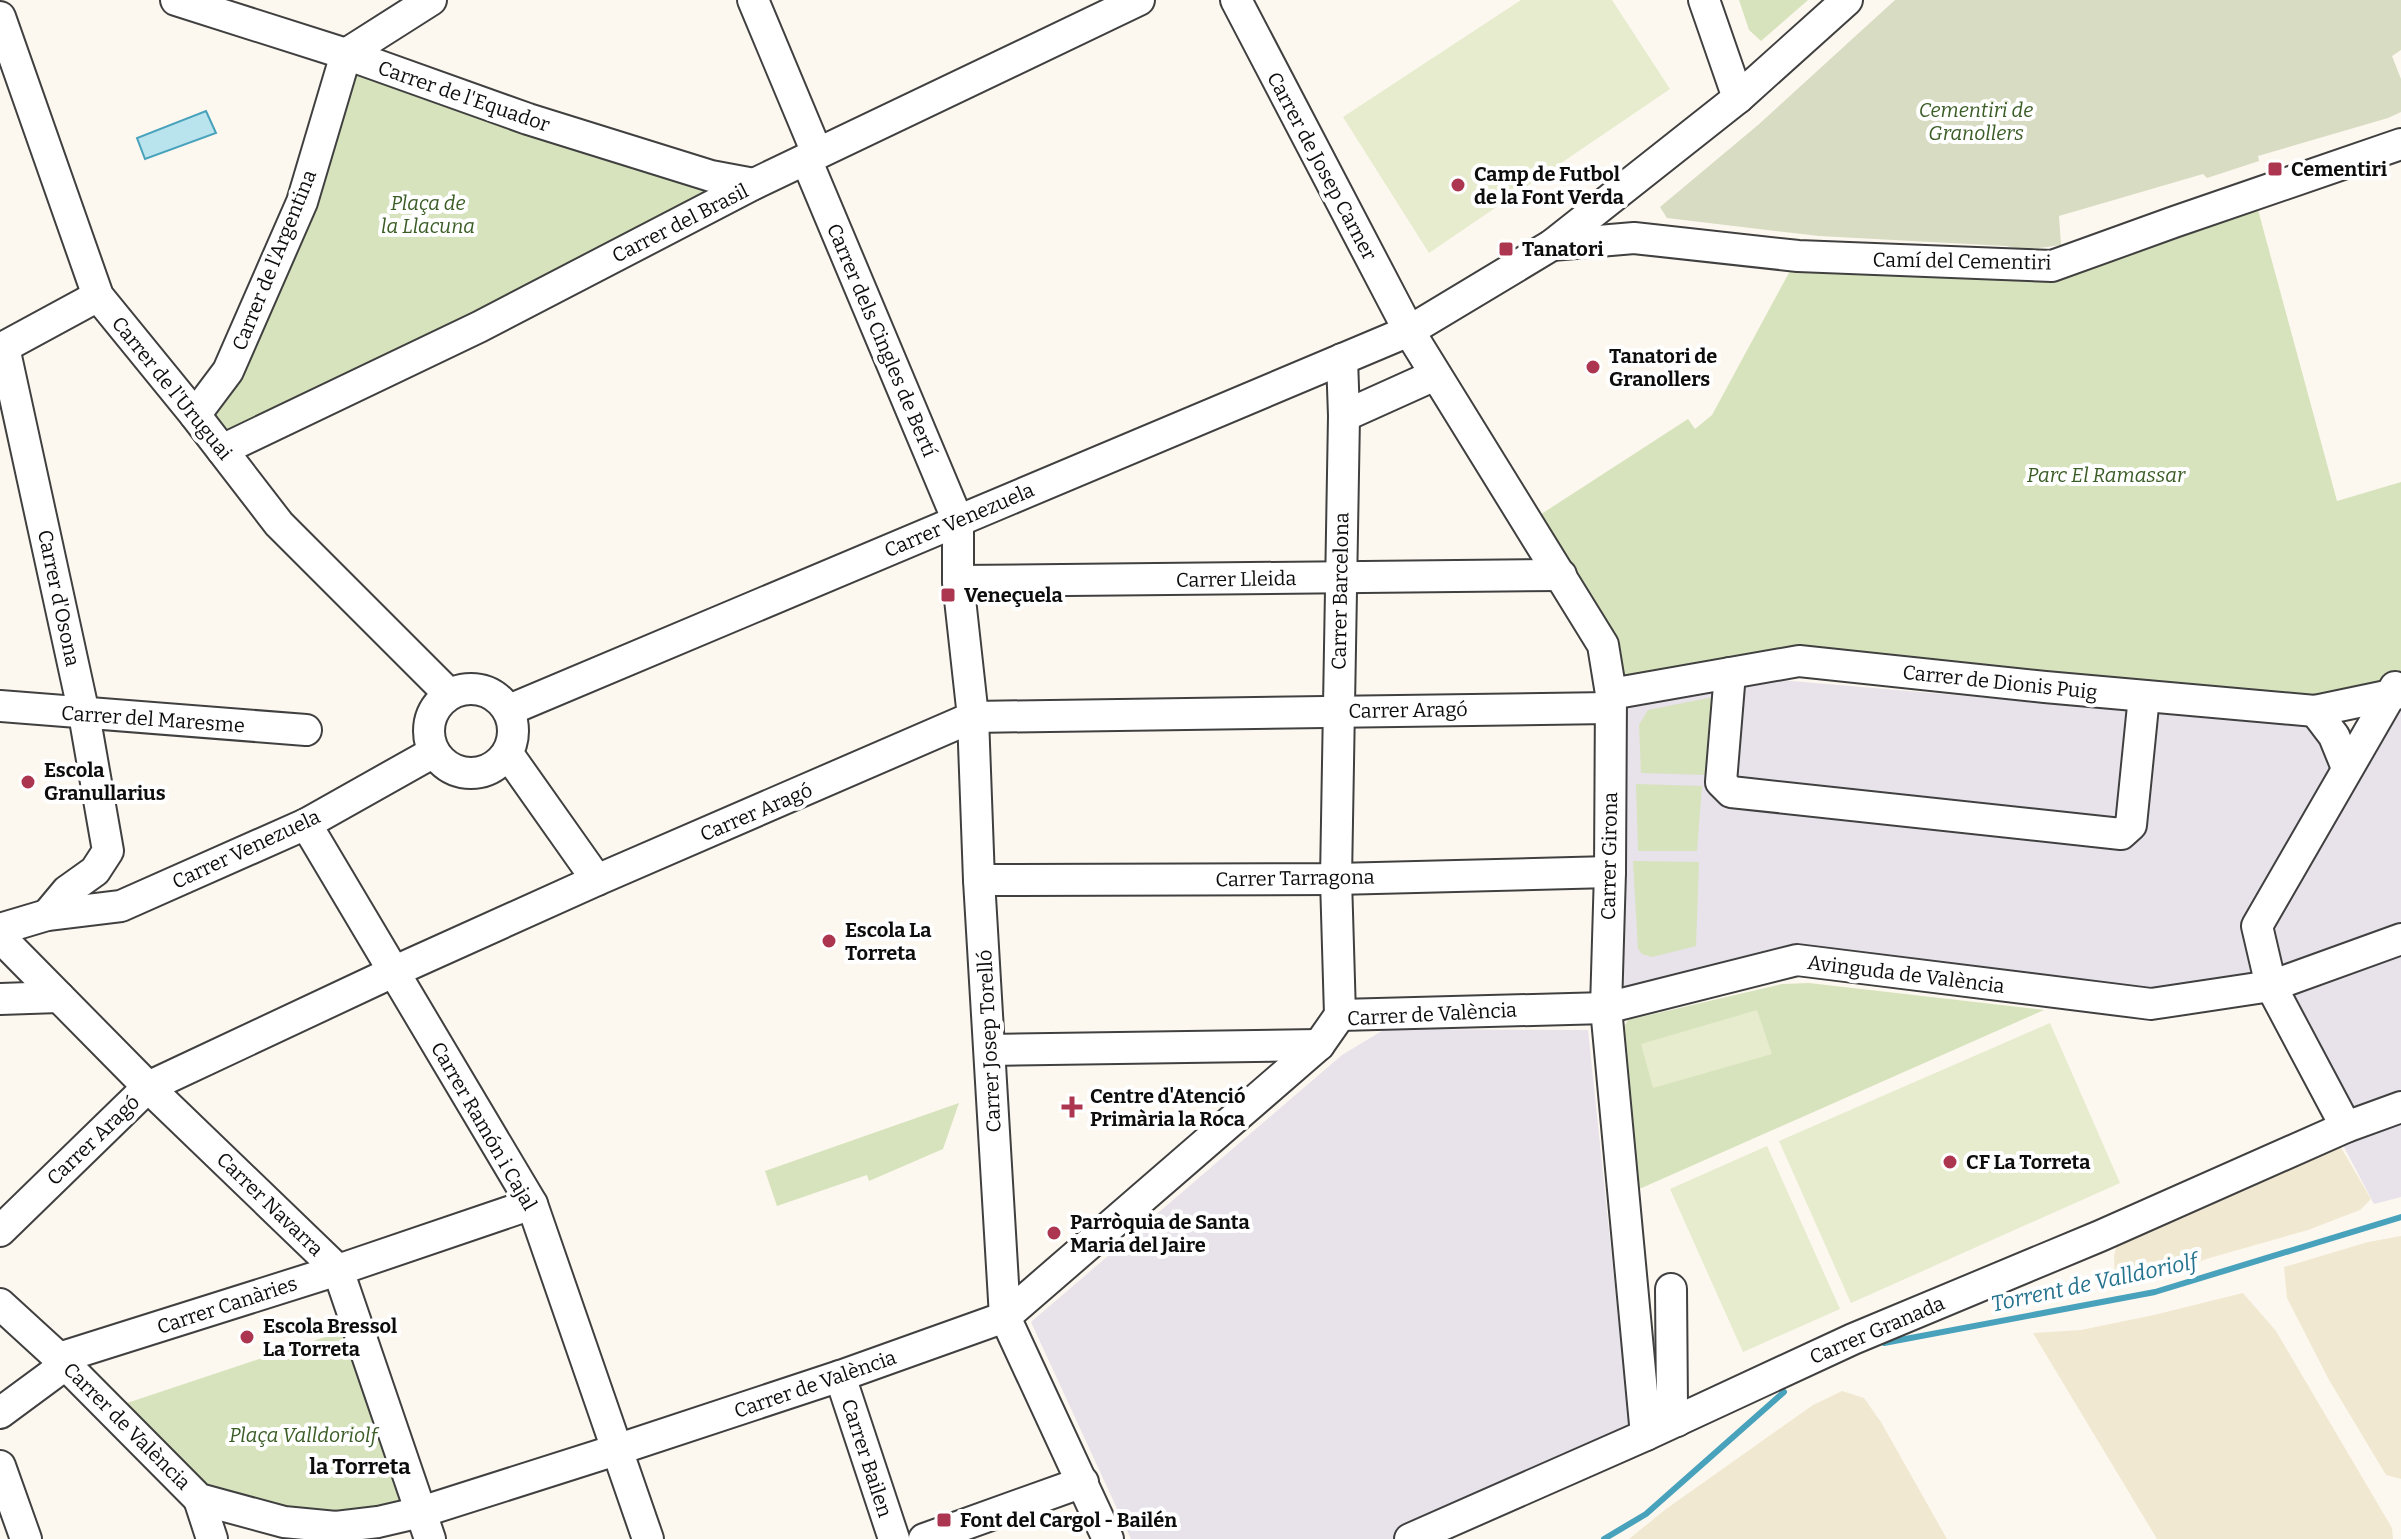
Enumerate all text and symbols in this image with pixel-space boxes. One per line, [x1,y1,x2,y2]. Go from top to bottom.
street label: Carrer de l'Equador [375,55,553,137]
street label: Carrer de Josep Carner [1262,68,1382,264]
park label: Cementiri de Granollers [1919,98,2033,145]
place label: Cementiri [2291,157,2388,181]
marker: Cementiri [2266,160,2284,178]
place label: Camp de Futbol de la Font Verda [1474,162,1624,209]
street label: Carrer de l'Argentina [227,166,321,354]
marker: Camp de Futbol de la Font Verda [1449,176,1467,194]
street label: Carrer del Brasil [608,178,752,268]
park label: Plaça de la Llacuna [381,191,475,238]
street label: Carrer dels Cingles de Bertí [822,220,942,460]
place label: Tanatori [1522,237,1604,261]
marker: Tanatori [1497,240,1515,258]
street label: Camí del Cementiri [1872,247,2052,275]
street label: Carrer de l'Uruguai [107,311,237,465]
place label: Tanatori de Granollers [1609,344,1717,391]
marker: Tanatori de Granollers [1584,358,1602,376]
park label: Parc El Ramassar [2027,463,2186,487]
street label: Carrer Venezuela [880,478,1038,562]
street label: Carrer Barcelona [1327,512,1353,670]
street label: Carrer d'Osona [33,527,85,669]
street label: Carrer Lleida [1176,566,1296,592]
place label: Veneçuela [964,583,1063,607]
marker: Veneçuela [939,586,957,604]
street label: Carrer de Dionis Puig [1901,660,2099,704]
street label: Carrer Aragó [1348,697,1468,723]
street label: Carrer del Maresme [60,701,246,737]
place label: Escola Granullarius [44,758,166,805]
marker: Escola Granullarius [19,773,37,791]
street label: Carrer Aragó [696,778,816,846]
street label: Carrer Girona [1596,792,1622,920]
street label: Carrer Venezuela [168,804,324,894]
street label: Carrer Tarragona [1215,865,1375,891]
place label: Escola La Torreta [845,918,931,965]
marker: Escola La Torreta [820,932,838,950]
street label: Carrer Josep Torelló [972,949,1006,1133]
street label: Avinguda de València [1806,950,2006,998]
street label: Carrer de València [1346,998,1518,1030]
street label: Carrer Ramón i Cajal [425,1037,542,1215]
place label: Centre d'Atenció Primària la Roca [1090,1084,1246,1131]
street label: Carrer Aragó [42,1090,144,1190]
marker: Centre d'Atenció Primària la Roca [1061,1096,1083,1118]
street label: Carrer Navarra [212,1147,328,1261]
place label: CF La Torreta [1966,1150,2091,1174]
marker: CF La Torreta [1941,1153,1959,1171]
place label: Parròquia de Santa Maria del Jaire [1070,1210,1250,1257]
marker: Parròquia de Santa Maria del Jaire [1045,1224,1063,1242]
water label: Torrent de Valldoriolf [1989,1247,2202,1318]
street label: Carrer Canàries [154,1271,300,1339]
street label: Carrer Granada [1806,1291,1948,1369]
place label: Escola Bressol La Torreta [263,1314,397,1361]
marker: Escola Bressol La Torreta [238,1328,256,1346]
street label: Carrer de València [731,1345,899,1423]
street label: Carrer de València [58,1357,196,1495]
street label: Carrer Bailen [837,1396,897,1520]
park label: Plaça Valldoriolf [229,1423,380,1448]
district label: la Torreta [309,1453,411,1480]
place label: Font del Cargol - Bailén [960,1508,1177,1532]
marker: Font del Cargol - Bailén [935,1511,953,1529]

